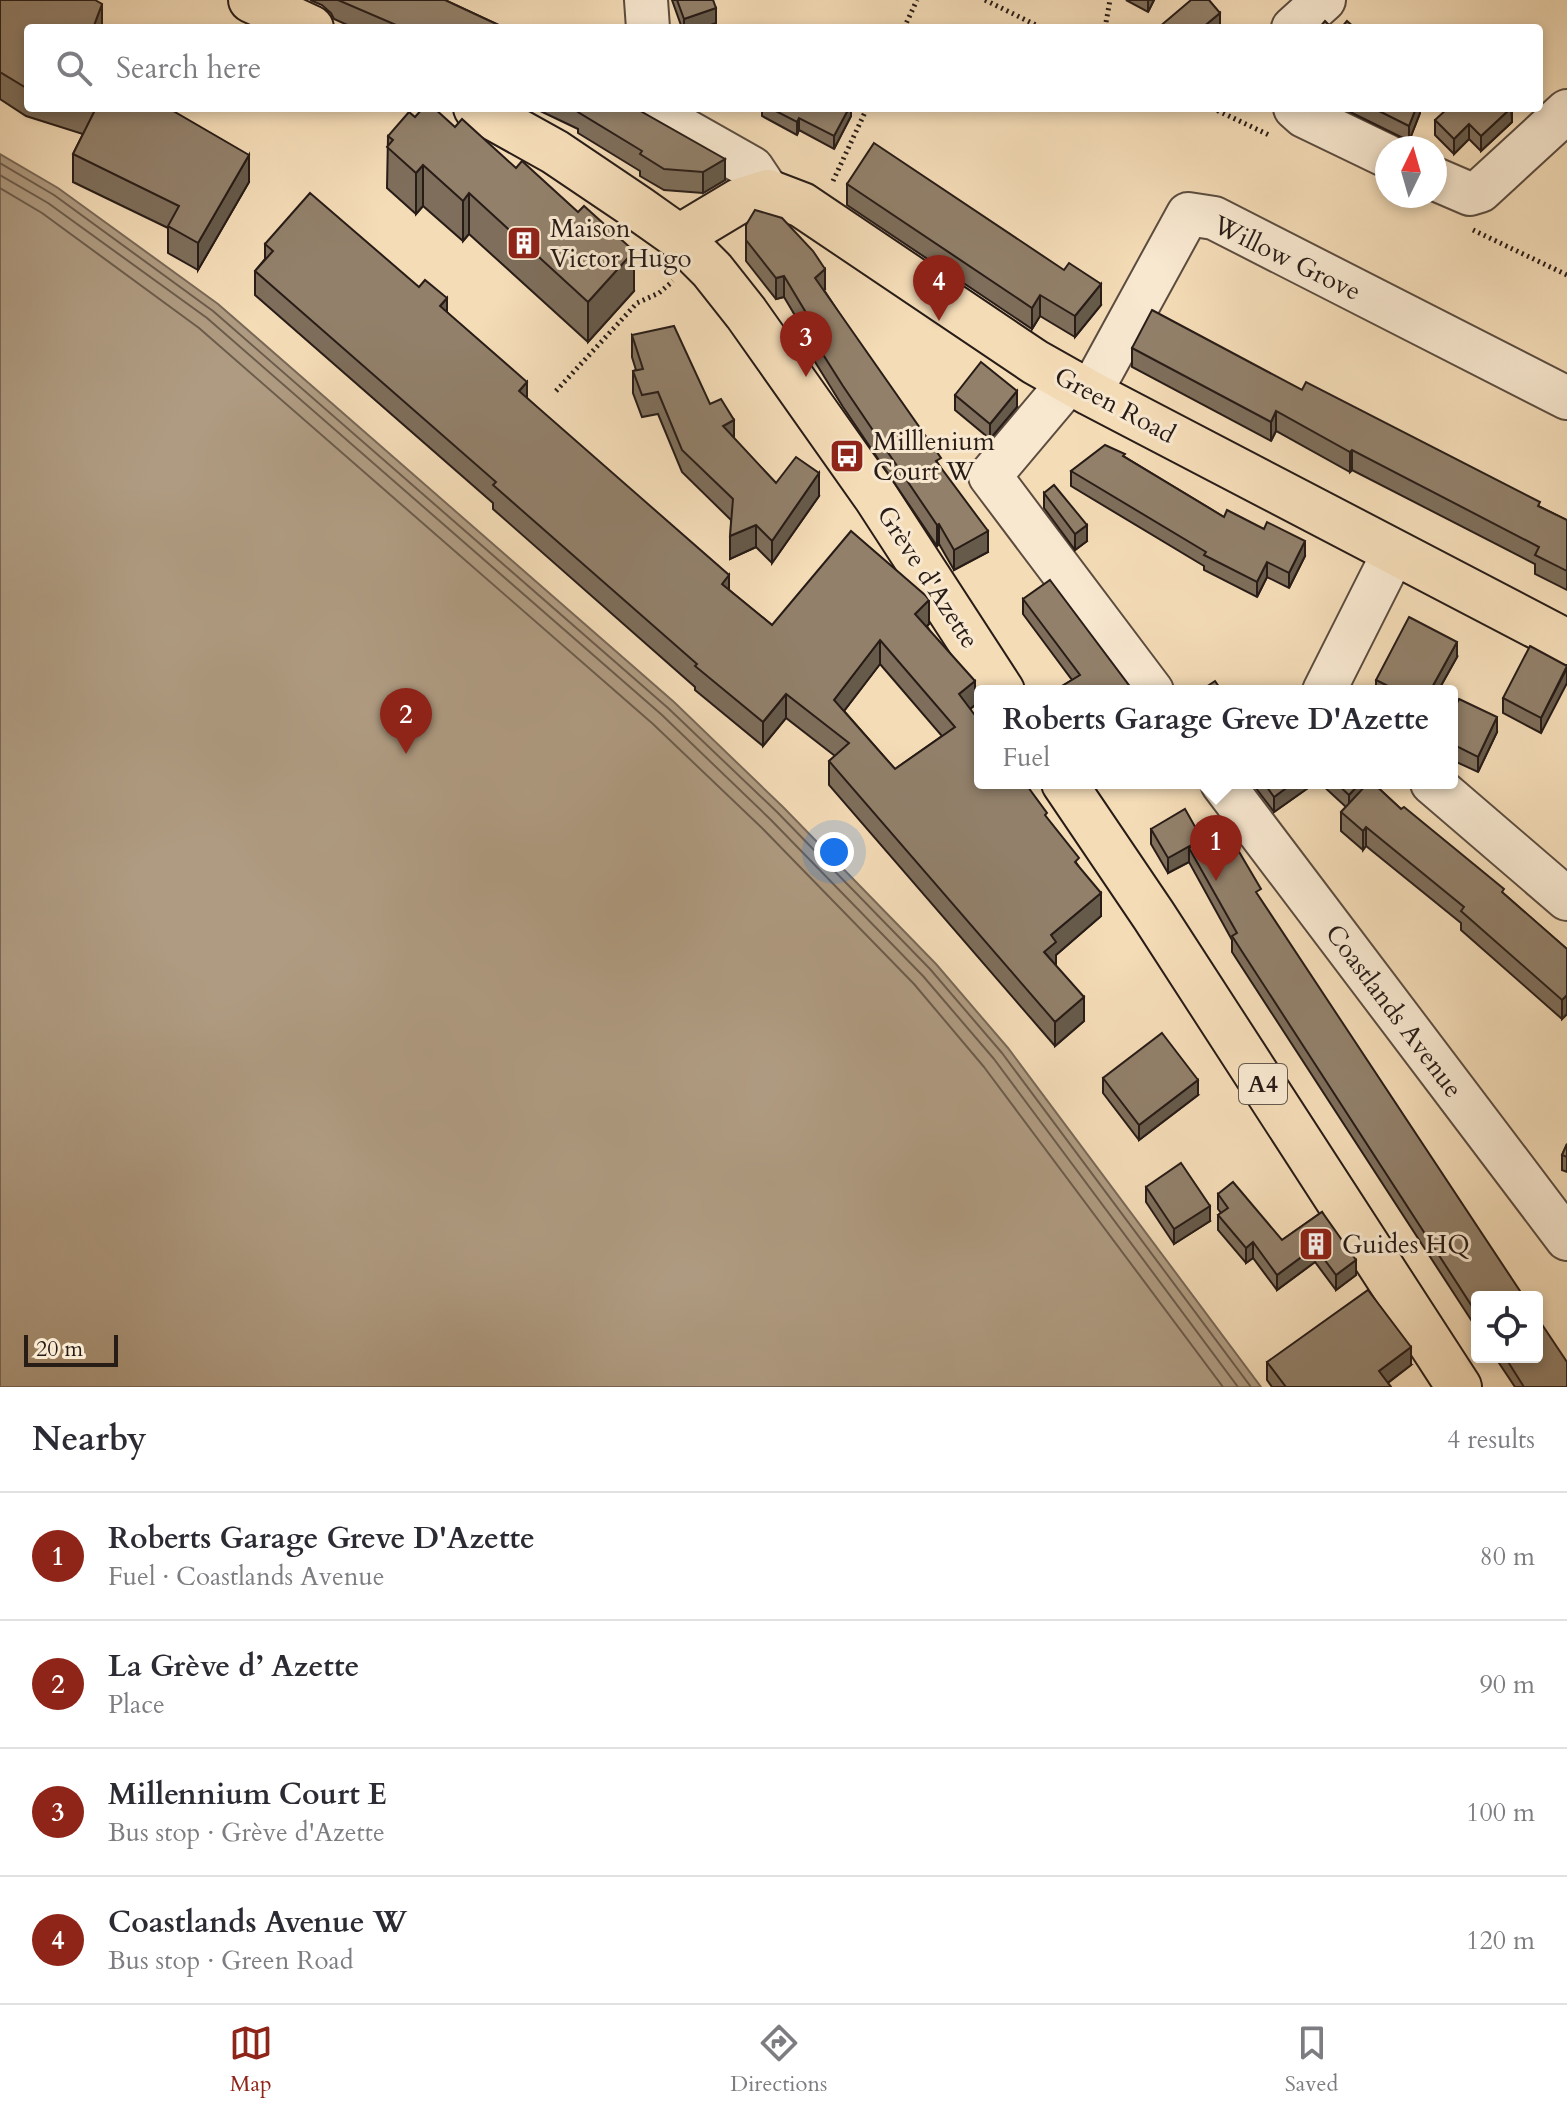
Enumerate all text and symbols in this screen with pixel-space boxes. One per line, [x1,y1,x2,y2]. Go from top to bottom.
search box [24,24,1543,112]
icon: search [52,46,96,90]
text: Search here [116,48,261,89]
north arrow [1375,136,1447,208]
street label: Willow Grove [1206,207,1367,309]
place label: Maison Victor Hugo [550,211,692,276]
building icon: Maison Victor Hugo [505,224,543,262]
pin: 4 [913,255,965,321]
pin: 3 [780,311,832,377]
street label: Green Road [1048,358,1182,452]
place label: Milllenium Court W [873,424,995,489]
bus stop icon: Milllenium Court W [828,437,866,475]
street label: Grève d'Azette [869,499,987,655]
popup [974,685,1458,789]
pin: 2 [380,688,432,754]
text: Roberts Garage Greve D'Azette [1003,699,1429,740]
text: Fuel [1003,740,1050,775]
pin: 1 [1190,815,1242,881]
your location [814,832,854,872]
street label: Coastlands Avenue [1317,917,1471,1105]
road number: A4 [1239,1064,1287,1104]
building icon: Guides HQ [1297,1225,1335,1263]
place label: Guides HQ [1342,1227,1470,1262]
map controls [1471,1291,1543,1363]
button: locate [1471,1291,1543,1363]
scale bar [24,1331,118,1367]
text: 20 m [36,1334,83,1364]
text: Nearby [32,1416,147,1462]
text: 4 results [1447,1422,1535,1457]
text: Roberts Garage Greve D'Azette [108,1518,535,1559]
text: 1 [51,1539,65,1574]
text: 80 m [1479,1539,1535,1574]
text: Fuel · Coastlands Avenue [108,1559,385,1594]
text: La Grève d’ Azette [108,1646,359,1687]
text: 2 [51,1667,65,1702]
text: 90 m [1479,1667,1535,1702]
text: Place [108,1687,165,1722]
text: Millennium Court E [108,1774,387,1815]
text: 3 [51,1795,65,1830]
text: 100 m [1466,1795,1535,1830]
text: Bus stop · Grève d'Azette [108,1815,385,1850]
text: Coastlands Avenue W [108,1902,407,1943]
text: 4 [51,1923,65,1958]
text: 120 m [1466,1923,1535,1958]
text: Bus stop · Green Road [108,1943,354,1978]
tab: Map [229,2021,273,2099]
tab: Directions [730,2021,827,2099]
tab: Saved [1285,2021,1338,2099]

